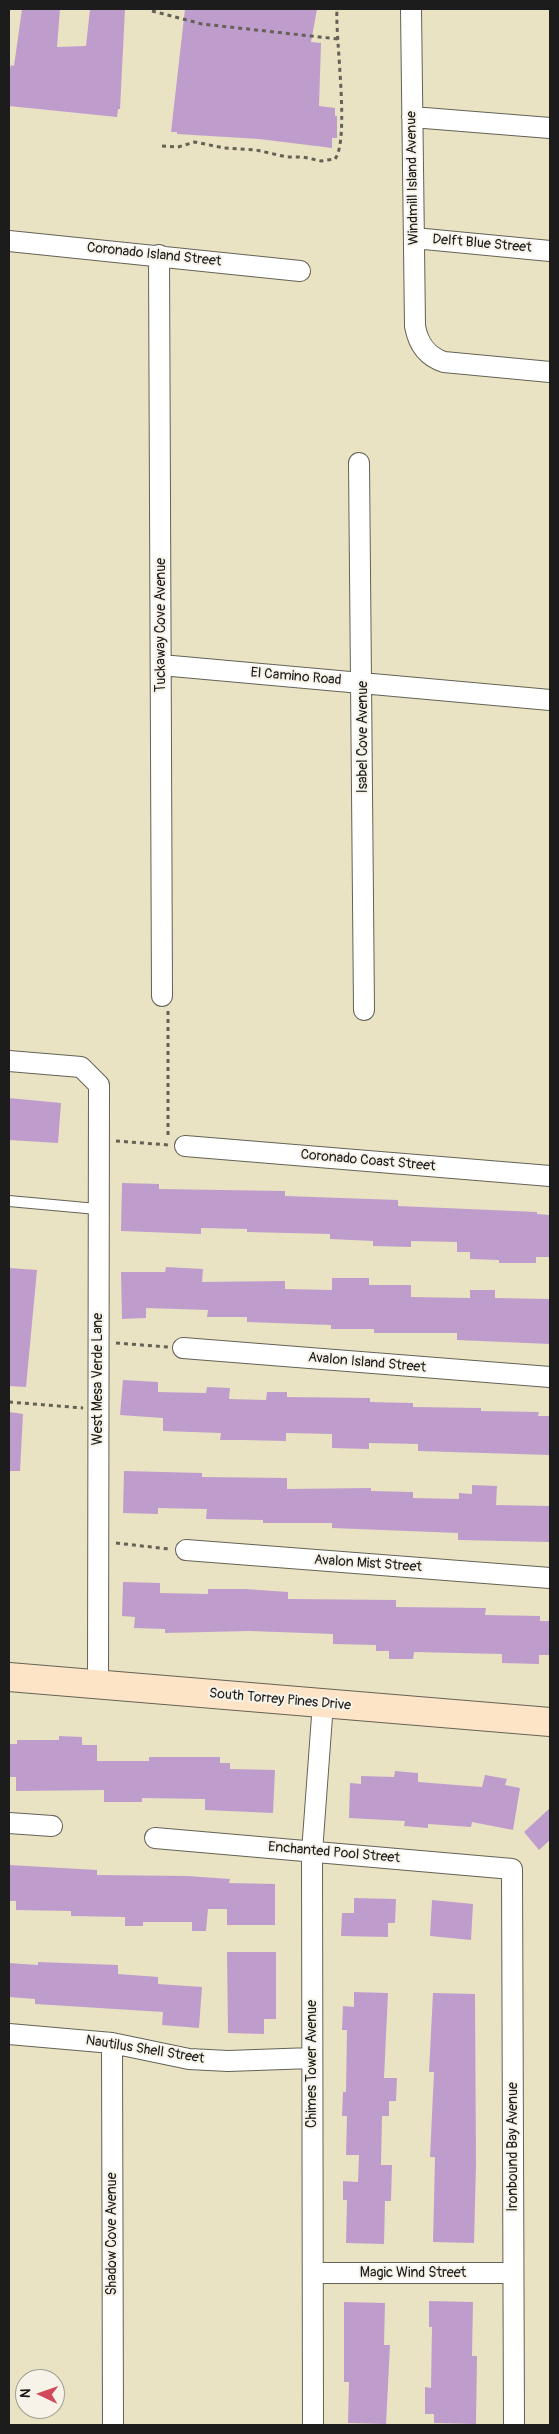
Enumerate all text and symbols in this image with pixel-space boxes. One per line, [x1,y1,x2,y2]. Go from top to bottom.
street label: Windmill Island Avenue [403,111,423,245]
street label: Delft Blue Street [432,231,532,257]
street label: Coronado Island Street [86,240,222,270]
street label: Tuckaway Cove Avenue [153,558,169,692]
street label: El Camino Road [250,665,342,689]
street label: Isabel Cove Avenue [355,681,371,793]
street label: Coronado Coast Street [300,1147,436,1175]
street label: West Mesa Verde Lane [90,1313,106,1445]
street label: Avalon Island Street [307,1349,427,1377]
street label: Avalon Mist Street [313,1552,423,1576]
street label: South Torrey Pines Drive [208,1685,352,1715]
street label: Enchanted Pool Street [267,1839,401,1867]
street label: Chimes Tower Avenue [304,2000,320,2128]
street label: Nautilus Shell Street [85,2032,205,2068]
street label: Ironbound Bay Avenue [505,2082,521,2212]
street label: Shadow Cove Avenue [104,2172,120,2296]
street label: Magic Wind Street [360,2265,466,2281]
north arrow [15,2369,65,2419]
text: N [17,2388,34,2398]

